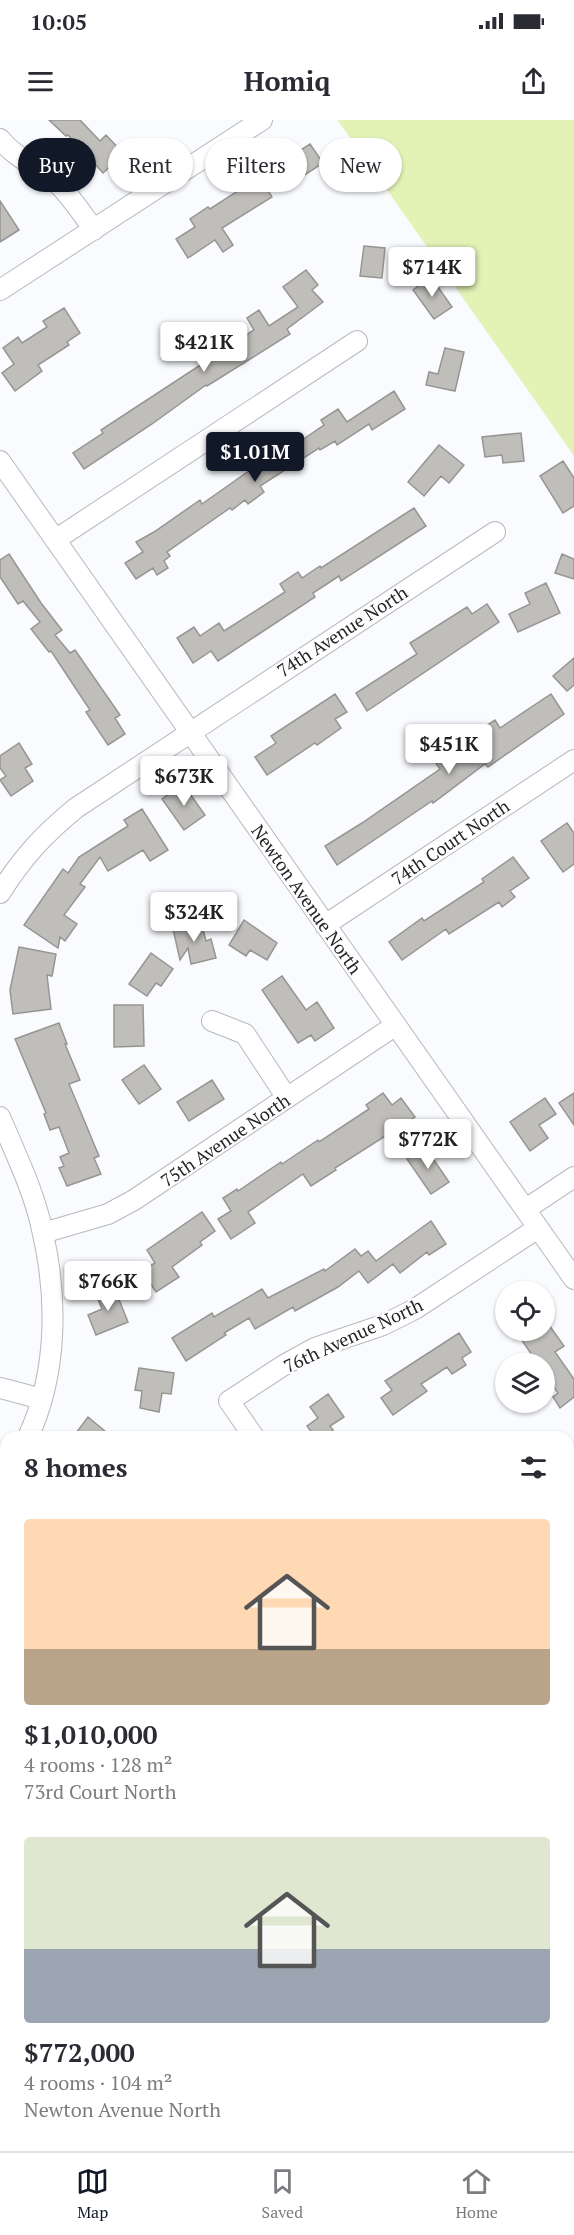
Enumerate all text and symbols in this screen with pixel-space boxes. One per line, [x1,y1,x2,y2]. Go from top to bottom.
text: 10:05 [30,7,87,36]
text: Homiq [244,63,330,99]
icon: menu [24,65,57,98]
icon: share [517,65,550,98]
chip: Buy [18,138,96,192]
chip: Rent [108,138,193,192]
chip: Filters [205,138,307,192]
chip: New [319,138,402,192]
pin: $714K [390,247,474,298]
text: $714K [402,253,462,280]
pin: $421K [162,322,246,373]
text: $421K [174,328,234,355]
pin: $1.01M [206,432,304,483]
text: $1.01M [220,438,290,465]
street label: 74th Avenue North [272,580,412,682]
pin: $451K [407,724,491,775]
text: $451K [419,730,479,757]
pin: $673K [142,756,226,807]
text: $673K [154,762,214,789]
street label: 74th Court North [386,793,514,890]
street label: Newton Avenue North [246,820,368,979]
pin: $324K [152,892,236,943]
text: $324K [164,898,224,925]
street label: 75th Avenue North [156,1088,295,1192]
pin: $772K [386,1119,470,1170]
text: $772K [398,1125,458,1152]
pin: $766K [66,1261,150,1312]
text: $766K [78,1267,138,1294]
map controls [495,1281,555,1413]
button: locate [495,1281,555,1341]
street label: 76th Avenue North [279,1292,427,1378]
button: layers [495,1353,555,1413]
text: 8 homes [24,1450,128,1484]
icon: filters [517,1451,550,1484]
icon: home [233,1558,341,1666]
text: $1,010,000 [24,1717,157,1751]
text: 4 rooms · 128 m² [24,1751,172,1778]
text: 73rd Court North [24,1778,176,1805]
icon: home [233,1876,341,1984]
text: $772,000 [24,2035,135,2069]
text: 4 rooms · 104 m² [24,2069,172,2096]
text: Newton Avenue North [24,2096,221,2123]
tab: Map [76,2165,109,2223]
tab: Saved [262,2165,303,2223]
tab: Home [455,2165,498,2223]

